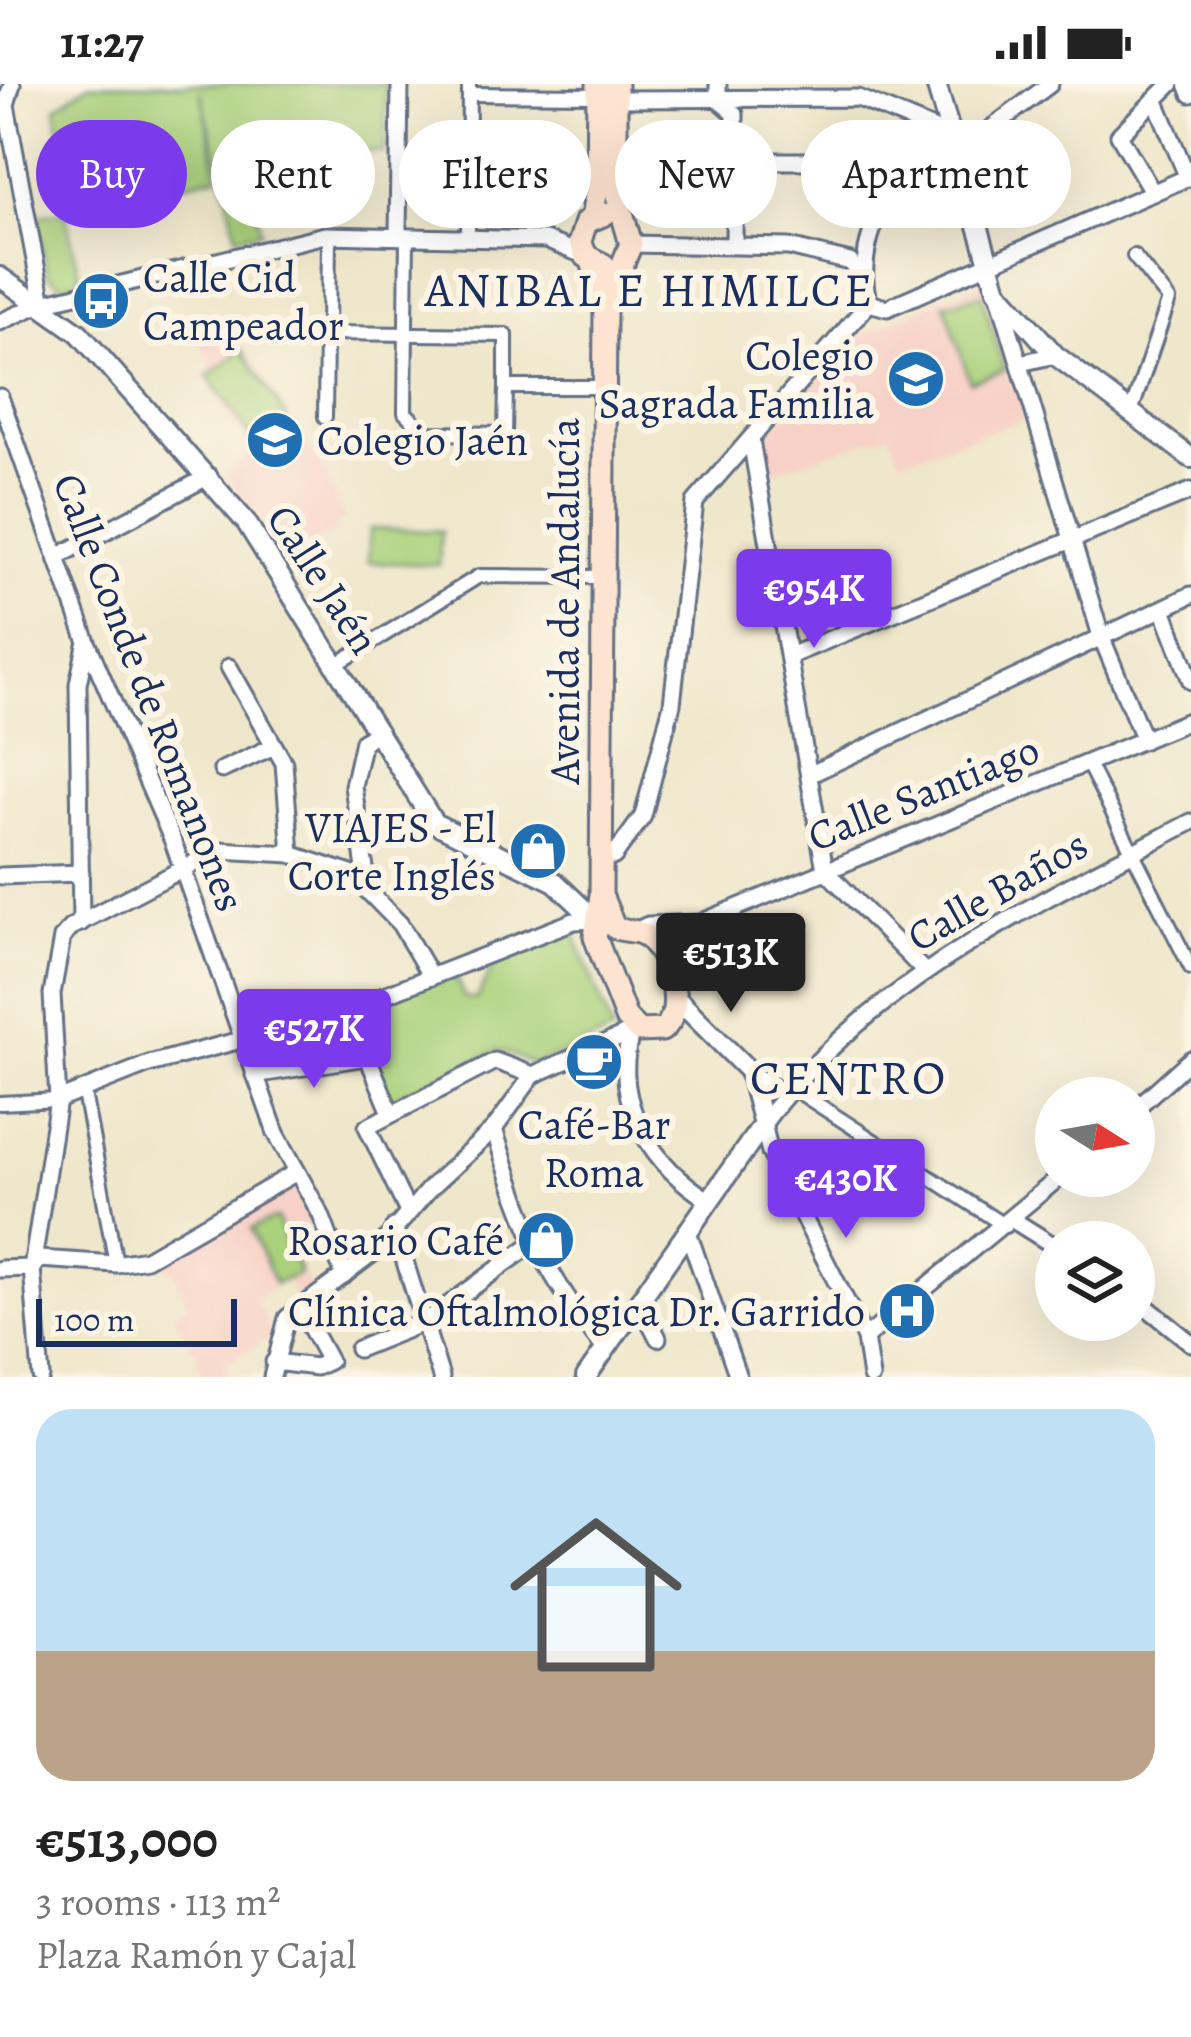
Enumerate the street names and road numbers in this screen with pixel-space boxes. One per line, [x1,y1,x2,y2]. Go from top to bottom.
street label: Avenida de Andalucía [536,417,593,785]
street label: Calle Conde de Romanones [40,465,259,919]
street label: Calle Jaén [254,494,393,665]
street label: Calle Santiago [799,720,1047,865]
street label: Calle Baños [897,816,1098,965]

